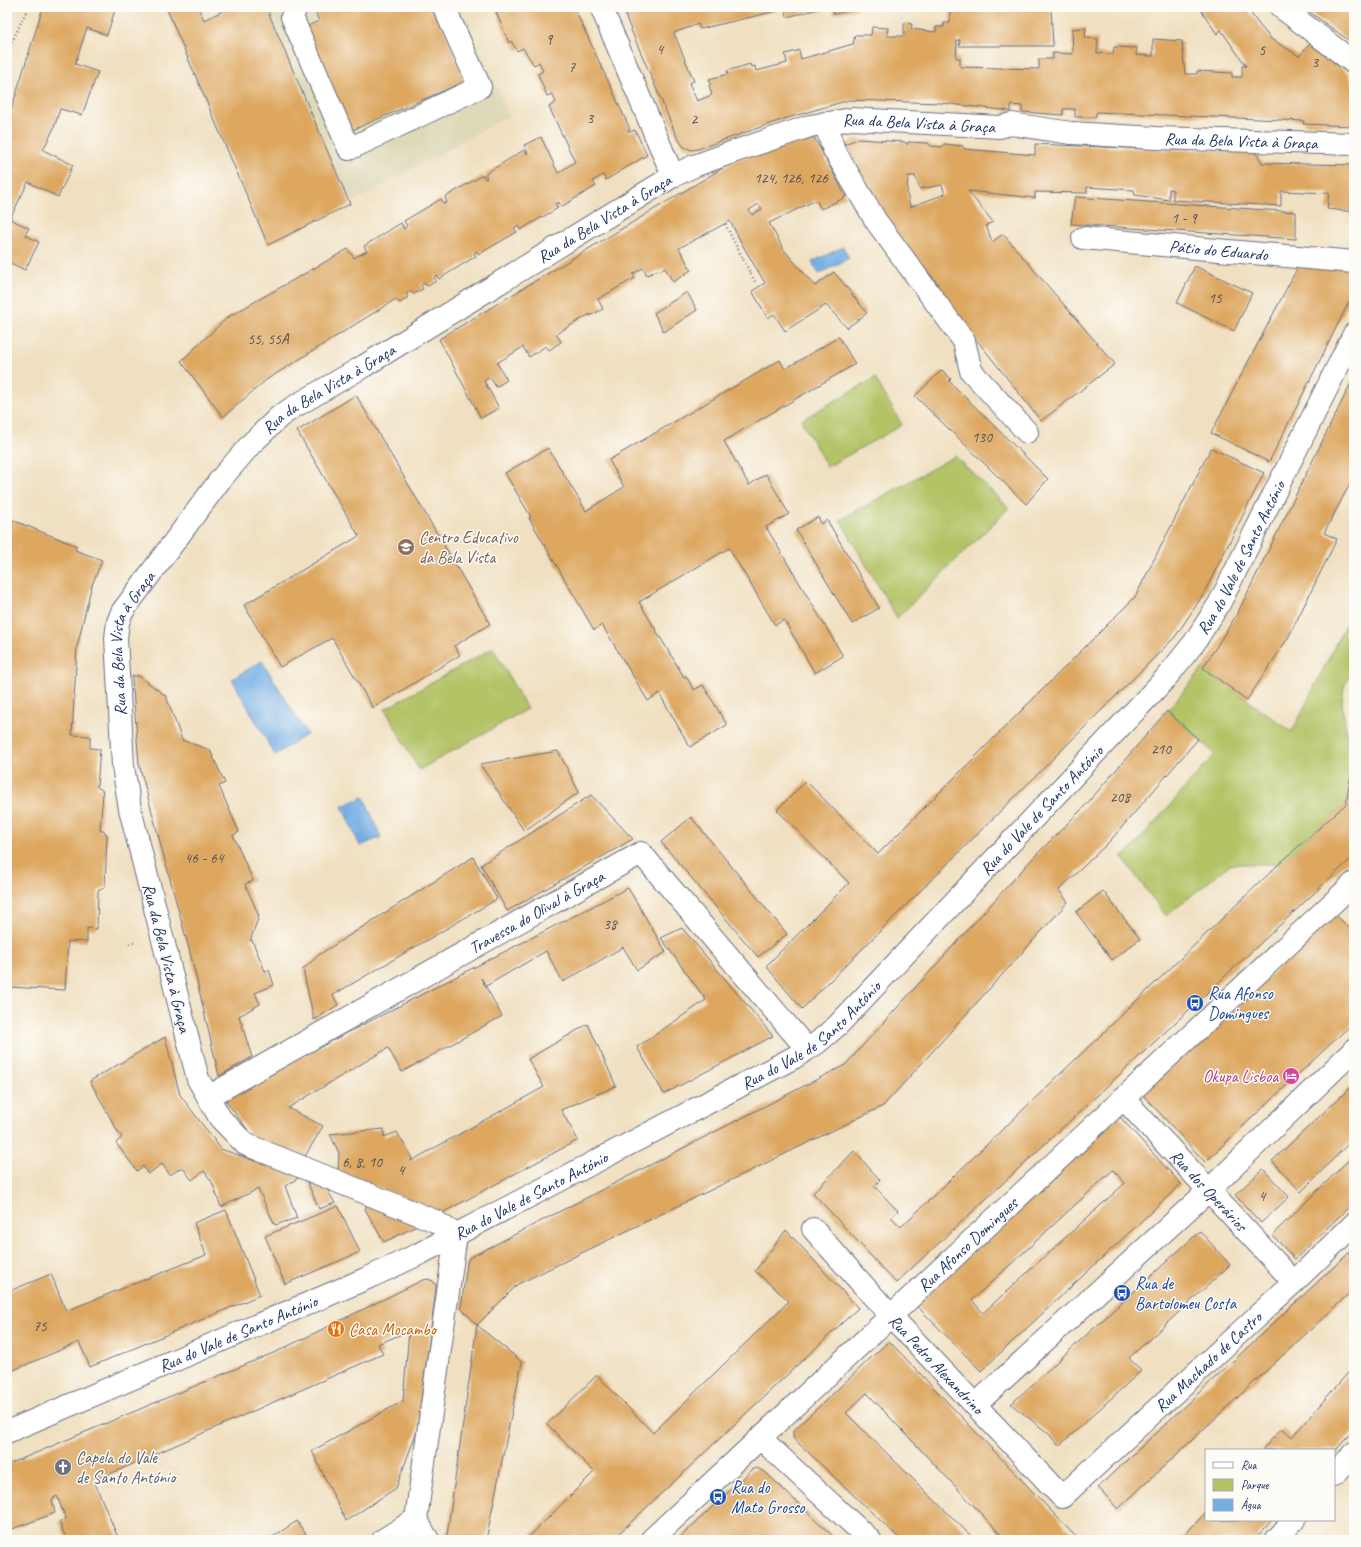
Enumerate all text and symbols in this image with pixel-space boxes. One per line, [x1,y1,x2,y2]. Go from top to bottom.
house number: 9 [546,30,554,49]
house number: 4 [657,40,665,59]
house number: 5 [1259,41,1267,60]
house number: 3 [1312,53,1320,72]
house number: 7 [569,58,577,77]
house number: 3 [587,109,595,128]
street label: Rua da Bela Vista à Graça [840,109,997,138]
house number: 2 [691,110,699,129]
street label: Rua da Bela Vista à Graça [1164,128,1320,154]
street label: Rua da Bela Vista à Graça [534,169,676,268]
house number: 124, 126, 126 [754,169,829,188]
house number: 1 - 9 [1171,209,1198,228]
street label: Pátio do Eduardo [1168,236,1270,265]
house number: 15 [1208,289,1223,308]
house number: 55, 55A [247,330,290,349]
street label: Rua da Bela Vista à Graça [258,339,400,439]
house number: 130 [972,428,993,447]
street label: Rua do Vale de Santo António [1192,476,1291,638]
place label: Centro Educativo da Bela Vista [419,527,519,568]
school or university icon: Centro Educativo da Bela Vista [396,537,416,557]
street label: Rua da Bela Vista à Graça [106,566,161,716]
street label: Rua do Vale de Santo António [976,740,1109,879]
house number: 210 [1151,740,1172,759]
house number: 208 [1110,788,1131,807]
house number: 46 - 64 [184,849,225,868]
street label: Travessa do Olival à Graça [465,865,609,959]
street label: Rua da Bela Vista à Graça [138,881,196,1036]
house number: 38 [603,915,618,934]
street label: Rua do Vale de Santo António [738,975,887,1094]
place label: Rua Afonso Domingues [1208,983,1274,1024]
bus stop icon: Rua Afonso Domingues [1185,993,1205,1013]
place label: Okupa Lisboa [1203,1066,1279,1087]
hotel icon: Okupa Lisboa [1281,1066,1301,1086]
street label: Rua do Vale de Santo António [451,1146,613,1245]
street label: Rua dos Operários [1165,1146,1252,1237]
house number: 6, 8, 10 [342,1153,383,1172]
house number: 4 [398,1161,406,1180]
house number: 4 [1259,1187,1267,1206]
street label: Rua Afonso Domingues [913,1192,1024,1296]
place label: Rua de Bartolomeu Costa [1135,1273,1238,1314]
bus stop icon: Rua de Bartolomeu Costa [1112,1283,1132,1303]
street label: Rua do Vale de Santo António [156,1290,322,1377]
street label: Rua Machado de Castro [1150,1306,1268,1417]
street label: Rua Pedro Alexandrino [884,1310,989,1420]
house number: 75 [33,1317,48,1336]
restaurant icon: Casa Mocambo [326,1319,346,1339]
place label: Casa Mocambo [349,1319,438,1340]
place label: Capela do Vale de Santo António [76,1447,177,1488]
legend [1205,1449,1335,1521]
church icon: Capela do Vale de Santo António [53,1457,73,1477]
text: Rua [1241,1457,1258,1473]
place label: Rua do Mato Grosso [731,1477,806,1518]
text: Parque [1241,1477,1270,1493]
bus stop icon: Rua do Mato Grosso [708,1487,728,1507]
text: Água [1241,1497,1262,1513]

